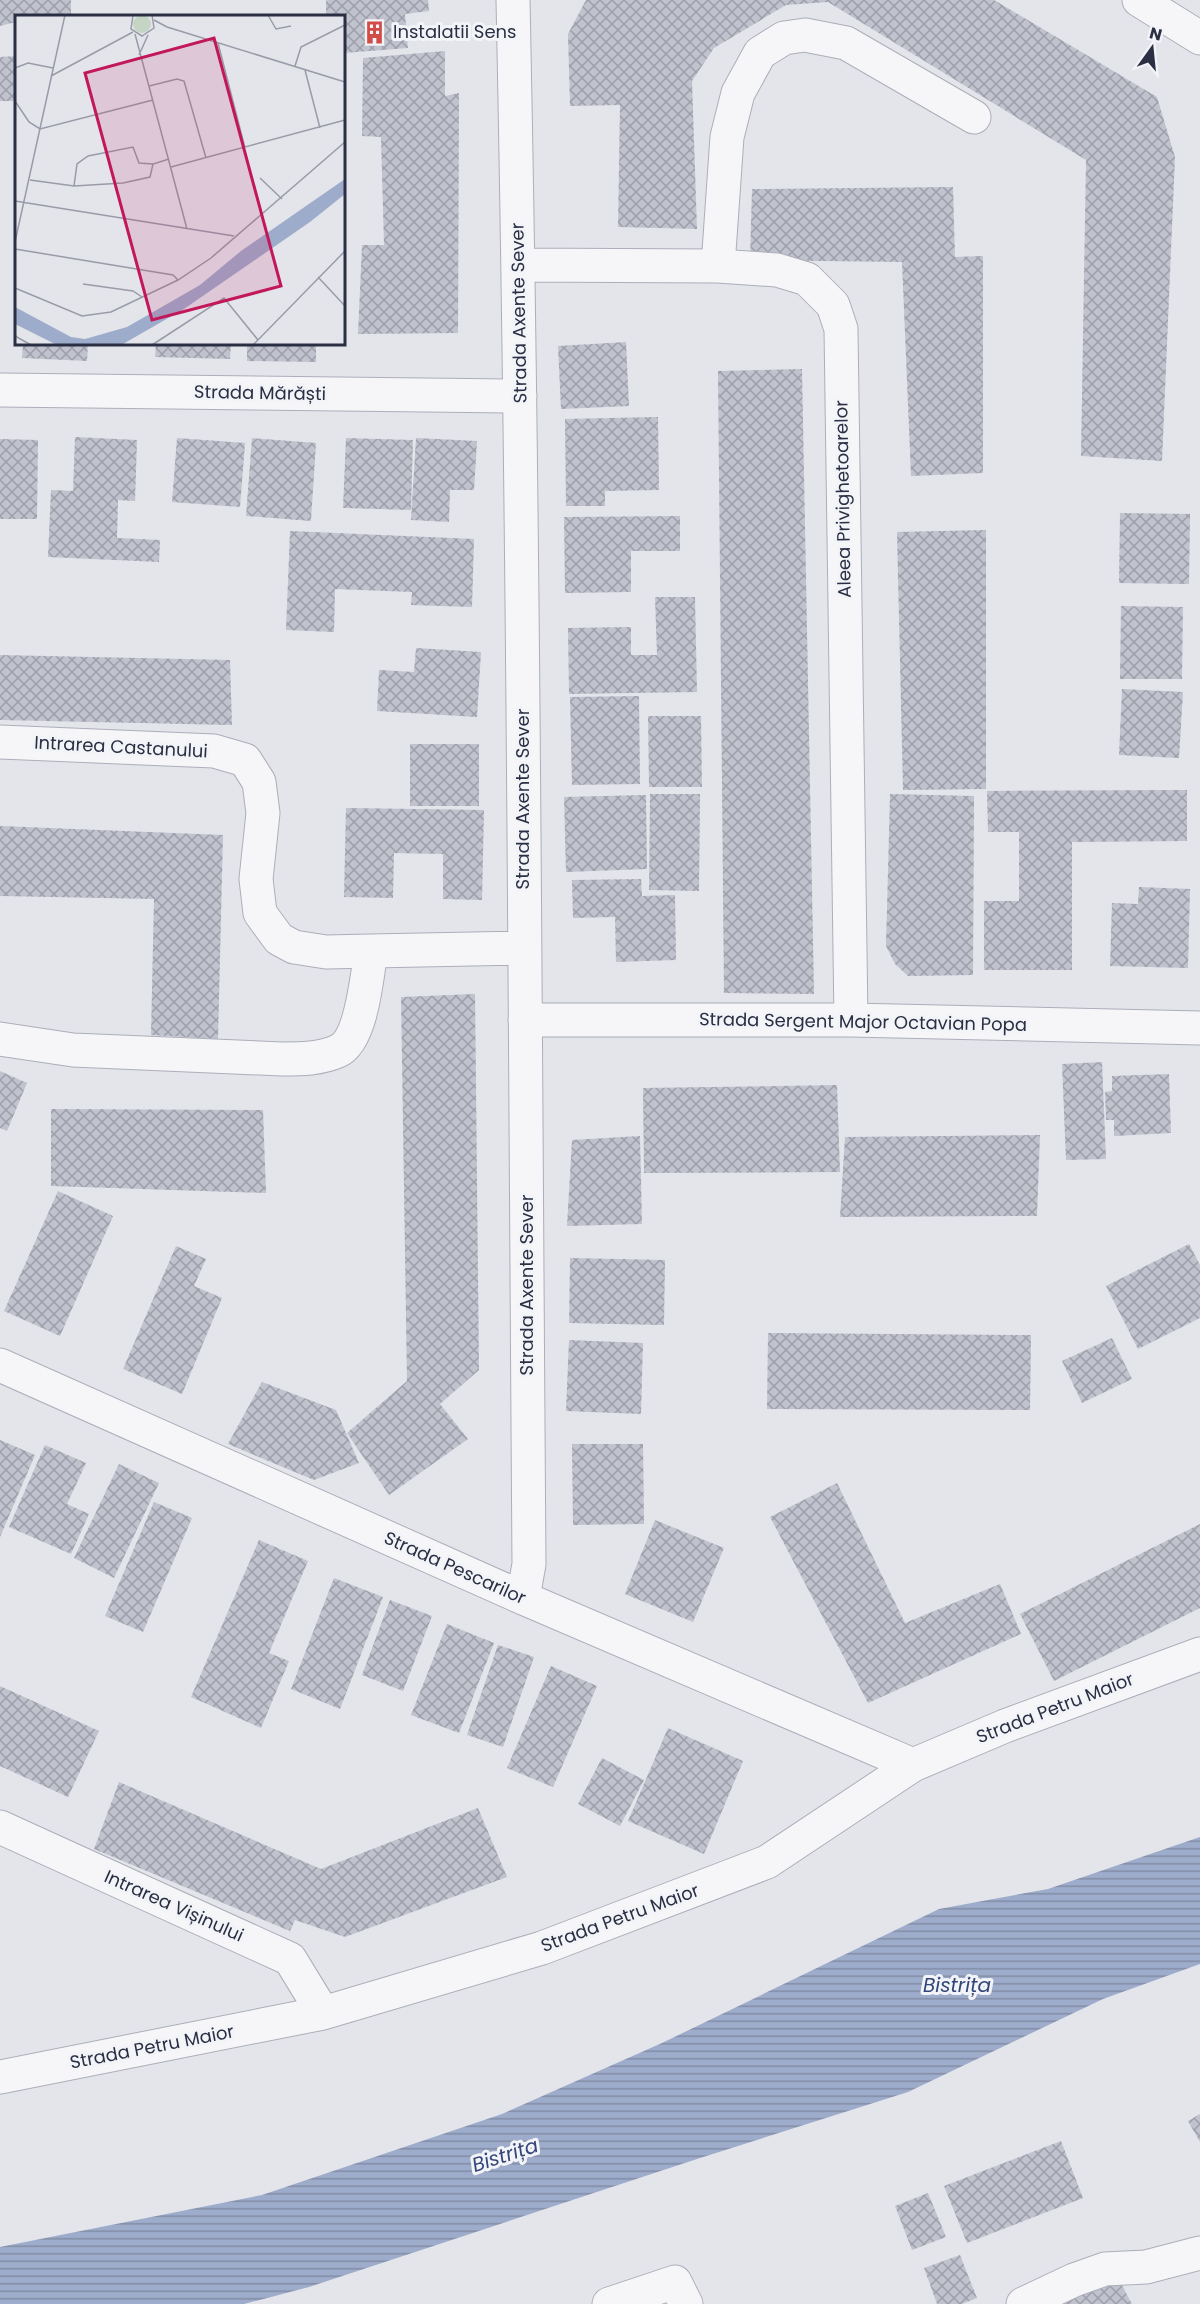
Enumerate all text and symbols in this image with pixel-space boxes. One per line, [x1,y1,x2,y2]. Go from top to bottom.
inset map [15,15,345,345]
north arrow [1122,18,1182,78]
building icon: Instalatii Sens [362,19,388,45]
place label: Instalatii Sens [393,19,517,44]
text: N [1147,21,1165,47]
street label: Strada Axente Sever [504,222,533,404]
street label: Strada Mărăști [194,379,326,406]
street label: Aleea Privighetoarelor [828,400,857,598]
street label: Strada Axente Sever [510,708,535,889]
street label: Intrarea Castanului [34,729,208,764]
street label: Strada Sergent Major Octavian Popa [699,1006,1027,1037]
street label: Strada Axente Sever [514,1194,539,1375]
street label: Strada Pescarilor [380,1525,530,1610]
street label: Strada Petru Maior [973,1666,1137,1749]
street label: Intrarea Vișinului [101,1864,248,1947]
street label: Strada Petru Maior [537,1877,703,1958]
water label: Bistrița [923,1971,991,1999]
street label: Strada Petru Maior [68,2018,236,2075]
water label: Bistrița [468,2131,542,2179]

